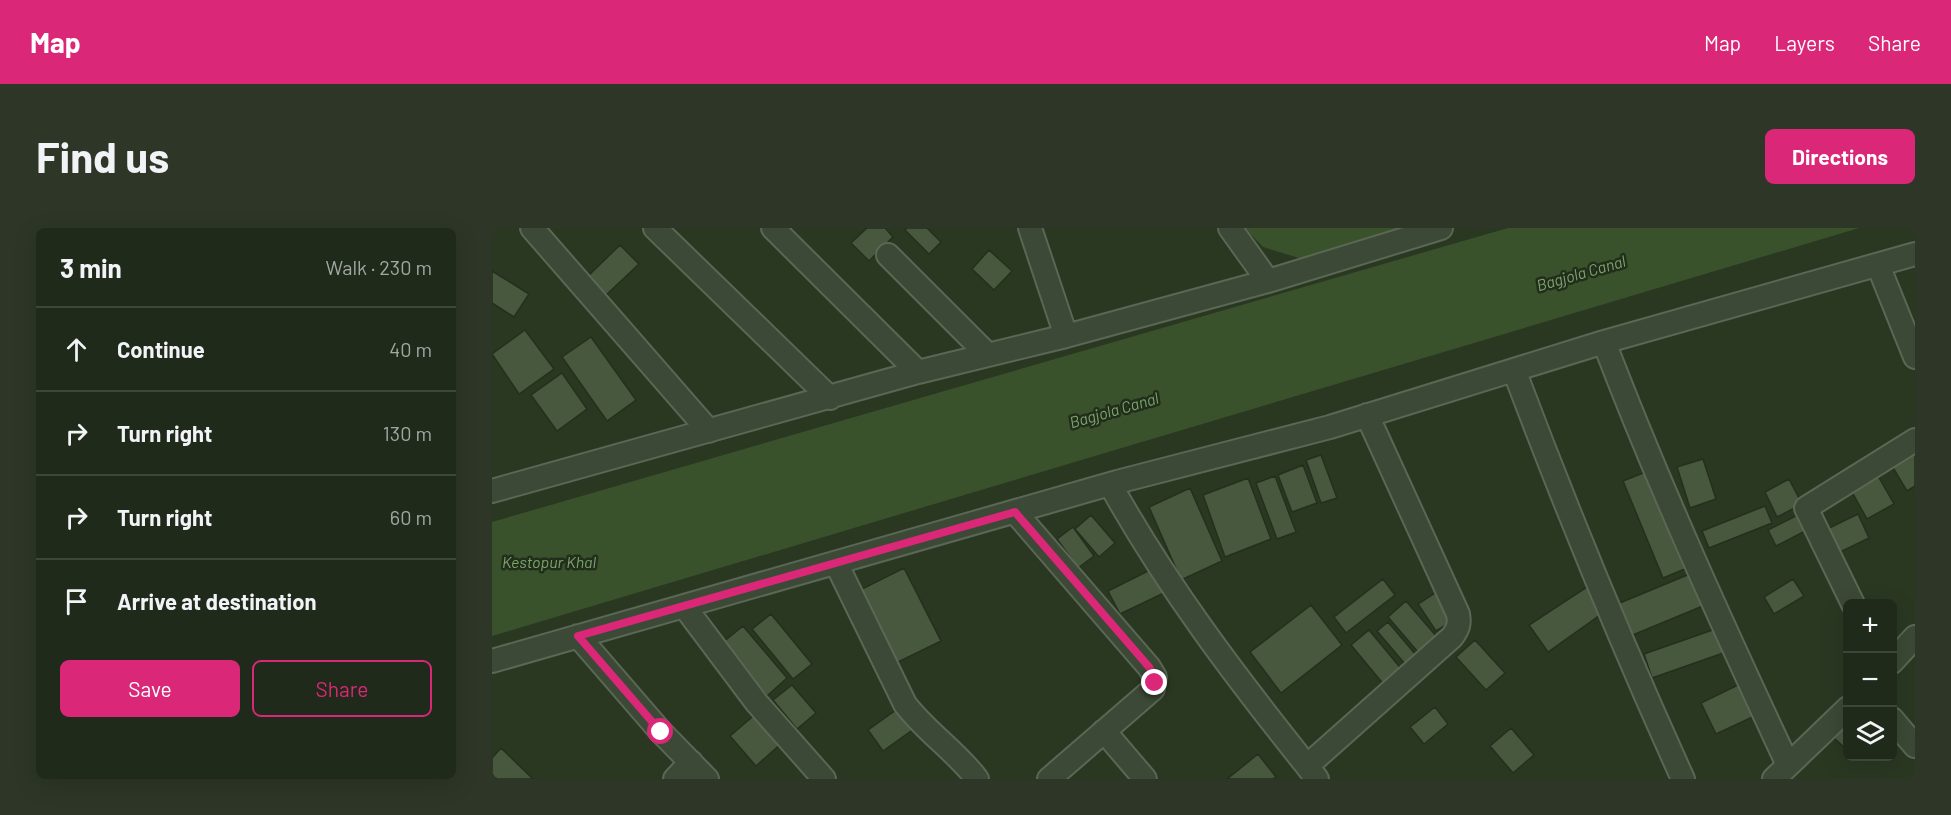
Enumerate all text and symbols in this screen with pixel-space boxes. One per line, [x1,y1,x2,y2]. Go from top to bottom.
text: Map [30,25,81,59]
text: Map [1704,30,1741,55]
text: Layers [1774,30,1835,55]
text: Share [1868,30,1921,55]
button: Directions [1765,129,1915,184]
text: Find us [36,131,169,181]
water label: Bagjola Canal [1534,251,1628,294]
text: 3 min [60,252,122,283]
text: Walk · 230 m [326,255,432,279]
icon: ahead [60,333,93,366]
text: Continue [117,336,205,362]
text: 40 m [389,337,432,361]
water label: Bagjola Canal [1067,388,1161,431]
icon: right [60,417,93,450]
text: Turn right [117,420,212,446]
text: 130 m [383,421,432,445]
icon: right [60,501,93,534]
text: Turn right [117,504,212,530]
text: 60 m [390,505,432,529]
water label: Kestopur Khal [502,552,597,571]
icon: arrive [60,585,93,618]
text: Arrive at destination [117,588,316,614]
map controls [1843,599,1897,761]
button: + [1843,599,1897,653]
button: − [1843,653,1897,707]
button: Save [60,660,240,717]
button: Share [252,660,432,717]
route end [1141,669,1167,695]
button: layers [1843,707,1897,761]
route start [647,718,673,744]

